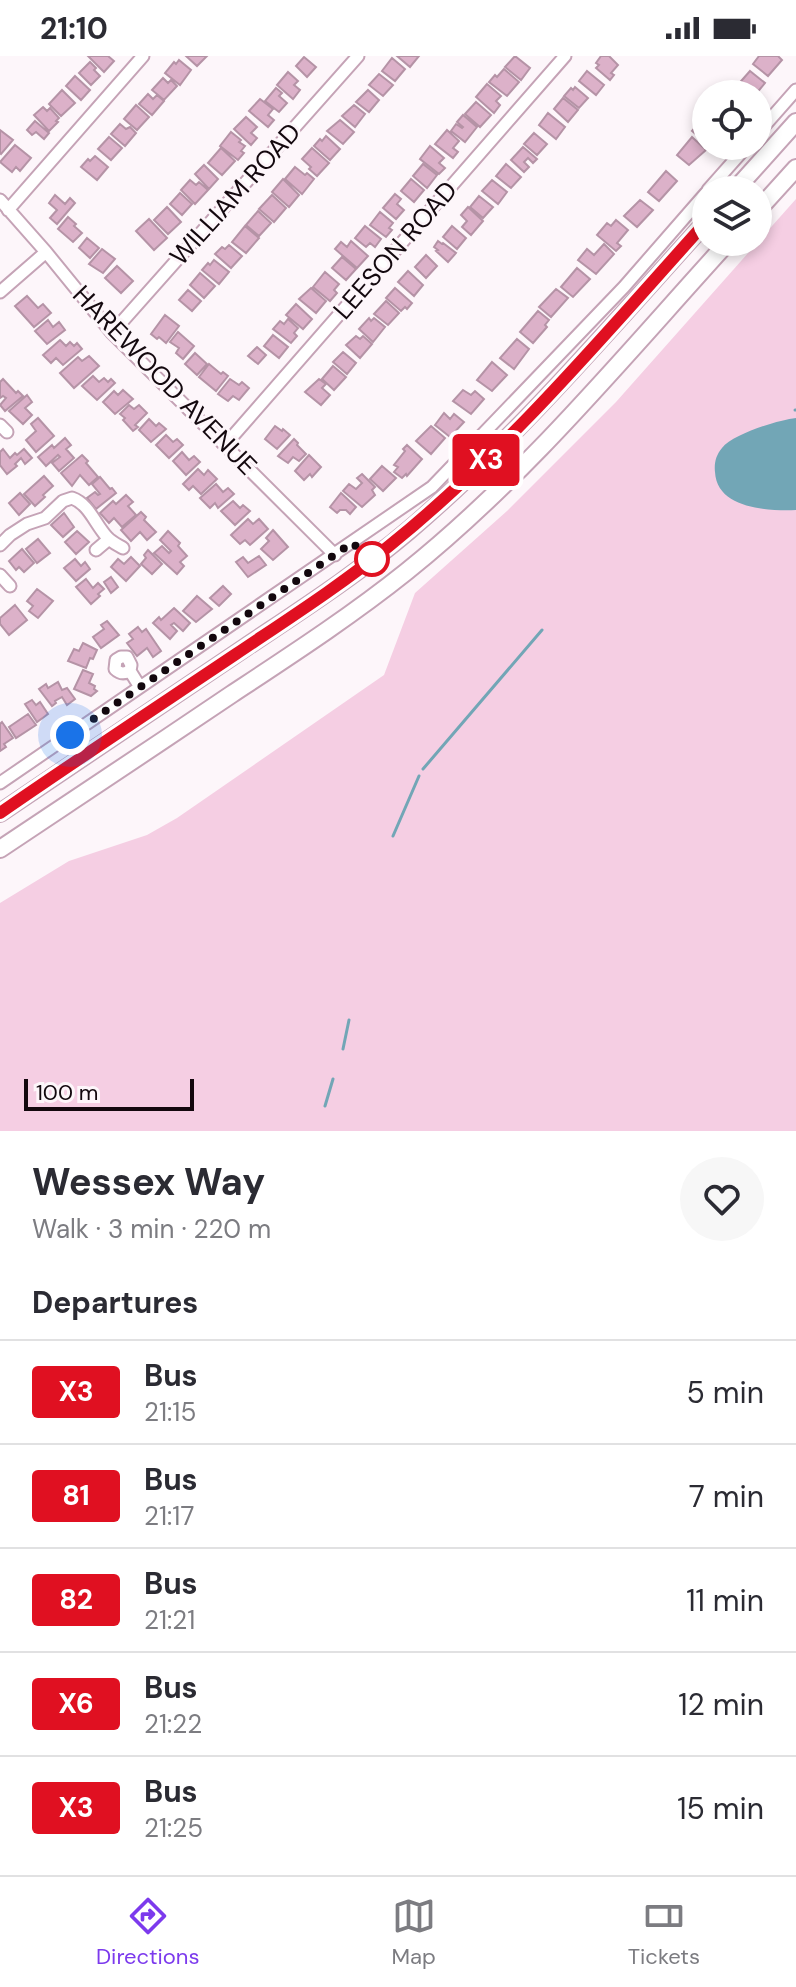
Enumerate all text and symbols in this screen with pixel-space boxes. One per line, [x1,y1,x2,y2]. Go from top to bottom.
text: 21:10 [40,9,108,48]
map controls [692,80,772,256]
button: locate [692,80,772,160]
street label: WILLIAM ROAD [162,116,308,272]
street label: LEESON ROAD [326,174,464,326]
button: layers [692,176,772,256]
street label: HAREWOOD AVENUE [66,278,264,482]
line badge: X3 [450,434,522,486]
text: X3 [468,441,504,478]
unlabelled marker [355,542,389,576]
your location [50,715,90,755]
scale bar [24,1075,194,1111]
text: 100 m [36,1078,98,1107]
text: Wessex Way [32,1157,265,1207]
button: heart [680,1157,764,1241]
text: Walk · 3 min · 220 m [32,1212,271,1246]
text: Departures [32,1283,198,1322]
text: Bus [144,1356,198,1395]
text: X3 [58,1373,94,1410]
text: 5 min [687,1373,764,1412]
text: 21:15 [144,1395,196,1429]
text: Bus [144,1460,198,1499]
text: 81 [62,1477,90,1514]
text: 7 min [689,1477,764,1516]
text: 21:17 [144,1499,194,1533]
text: Bus [144,1564,198,1603]
text: 82 [59,1581,93,1618]
text: 11 min [686,1581,764,1620]
text: 21:21 [144,1603,195,1637]
text: Bus [144,1668,198,1707]
text: X6 [58,1685,94,1722]
text: 12 min [678,1685,764,1724]
text: 21:22 [144,1707,202,1741]
text: Bus [144,1772,198,1811]
text: X3 [58,1789,94,1826]
text: 15 min [677,1789,764,1828]
text: 21:25 [144,1811,203,1845]
tab: Directions [96,1894,200,1971]
tab: Map [392,1894,436,1971]
tab: Tickets [628,1894,700,1971]

